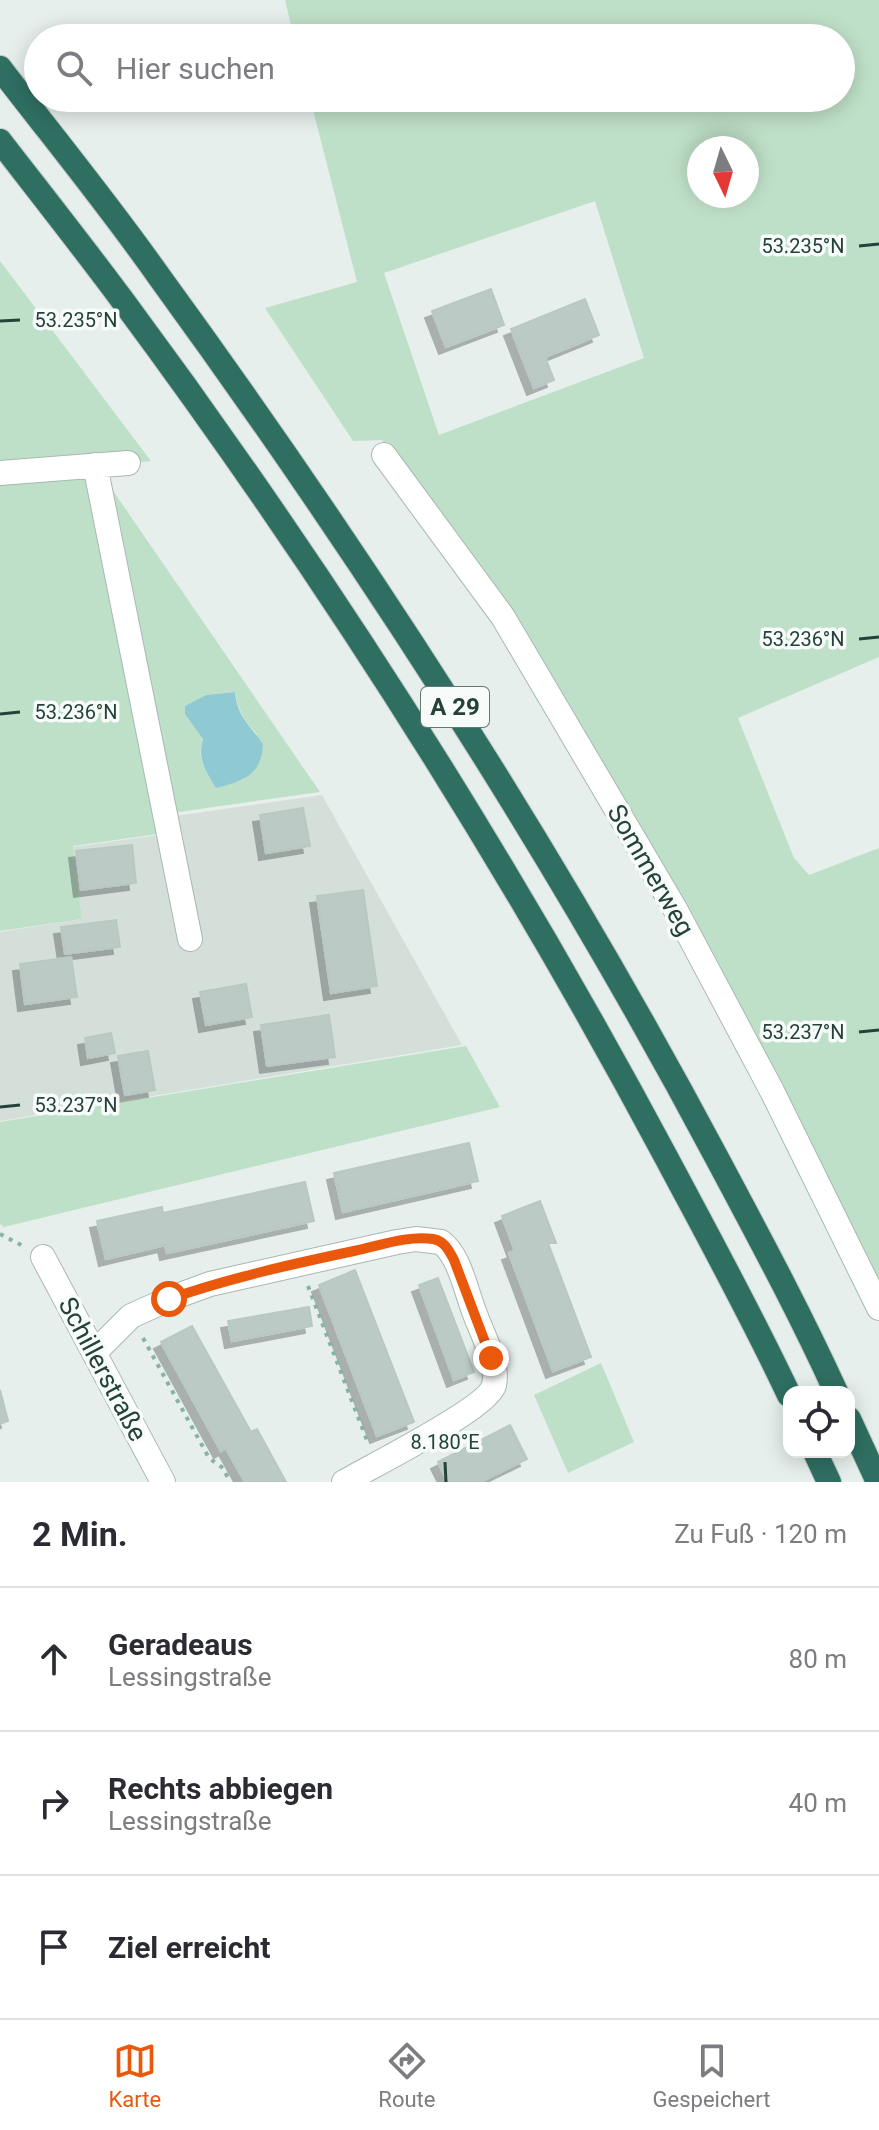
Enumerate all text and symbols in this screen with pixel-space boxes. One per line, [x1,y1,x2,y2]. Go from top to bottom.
search box [24,24,855,112]
icon: search [52,46,96,90]
text: Hier suchen [116,51,275,86]
north arrow [687,136,759,208]
text: 53.235°N [761,234,845,258]
text: 53.235°N [34,308,118,332]
text: 53.236°N [761,627,845,651]
road number: A 29 [421,687,489,727]
text: 53.236°N [34,700,118,724]
street label: Sommerweg [601,799,701,941]
text: 53.237°N [761,1020,845,1044]
text: 53.237°N [34,1093,118,1117]
route start [151,1281,187,1317]
street label: Schillerstraße [53,1292,153,1446]
route end [473,1340,509,1376]
map controls [783,1386,855,1458]
button: locate [783,1386,855,1458]
text: 8.180°E [410,1430,480,1454]
text: 2 Min. [32,1514,128,1554]
text: Zu Fuß · 120 m [674,1519,847,1549]
text: Geradeaus [108,1627,253,1662]
icon: ahead [32,1637,76,1681]
text: 80 m [789,1644,847,1674]
text: Lessingstraße [108,1662,272,1692]
text: Rechts abbiegen [108,1771,333,1806]
icon: right [32,1781,76,1825]
text: 40 m [789,1788,847,1818]
text: Lessingstraße [108,1806,272,1836]
icon: arrive [32,1925,76,1969]
text: Ziel erreicht [108,1930,270,1965]
tab: Karte [109,2039,161,2112]
tab: Route [378,2039,435,2112]
tab: Gespeichert [653,2039,770,2112]

